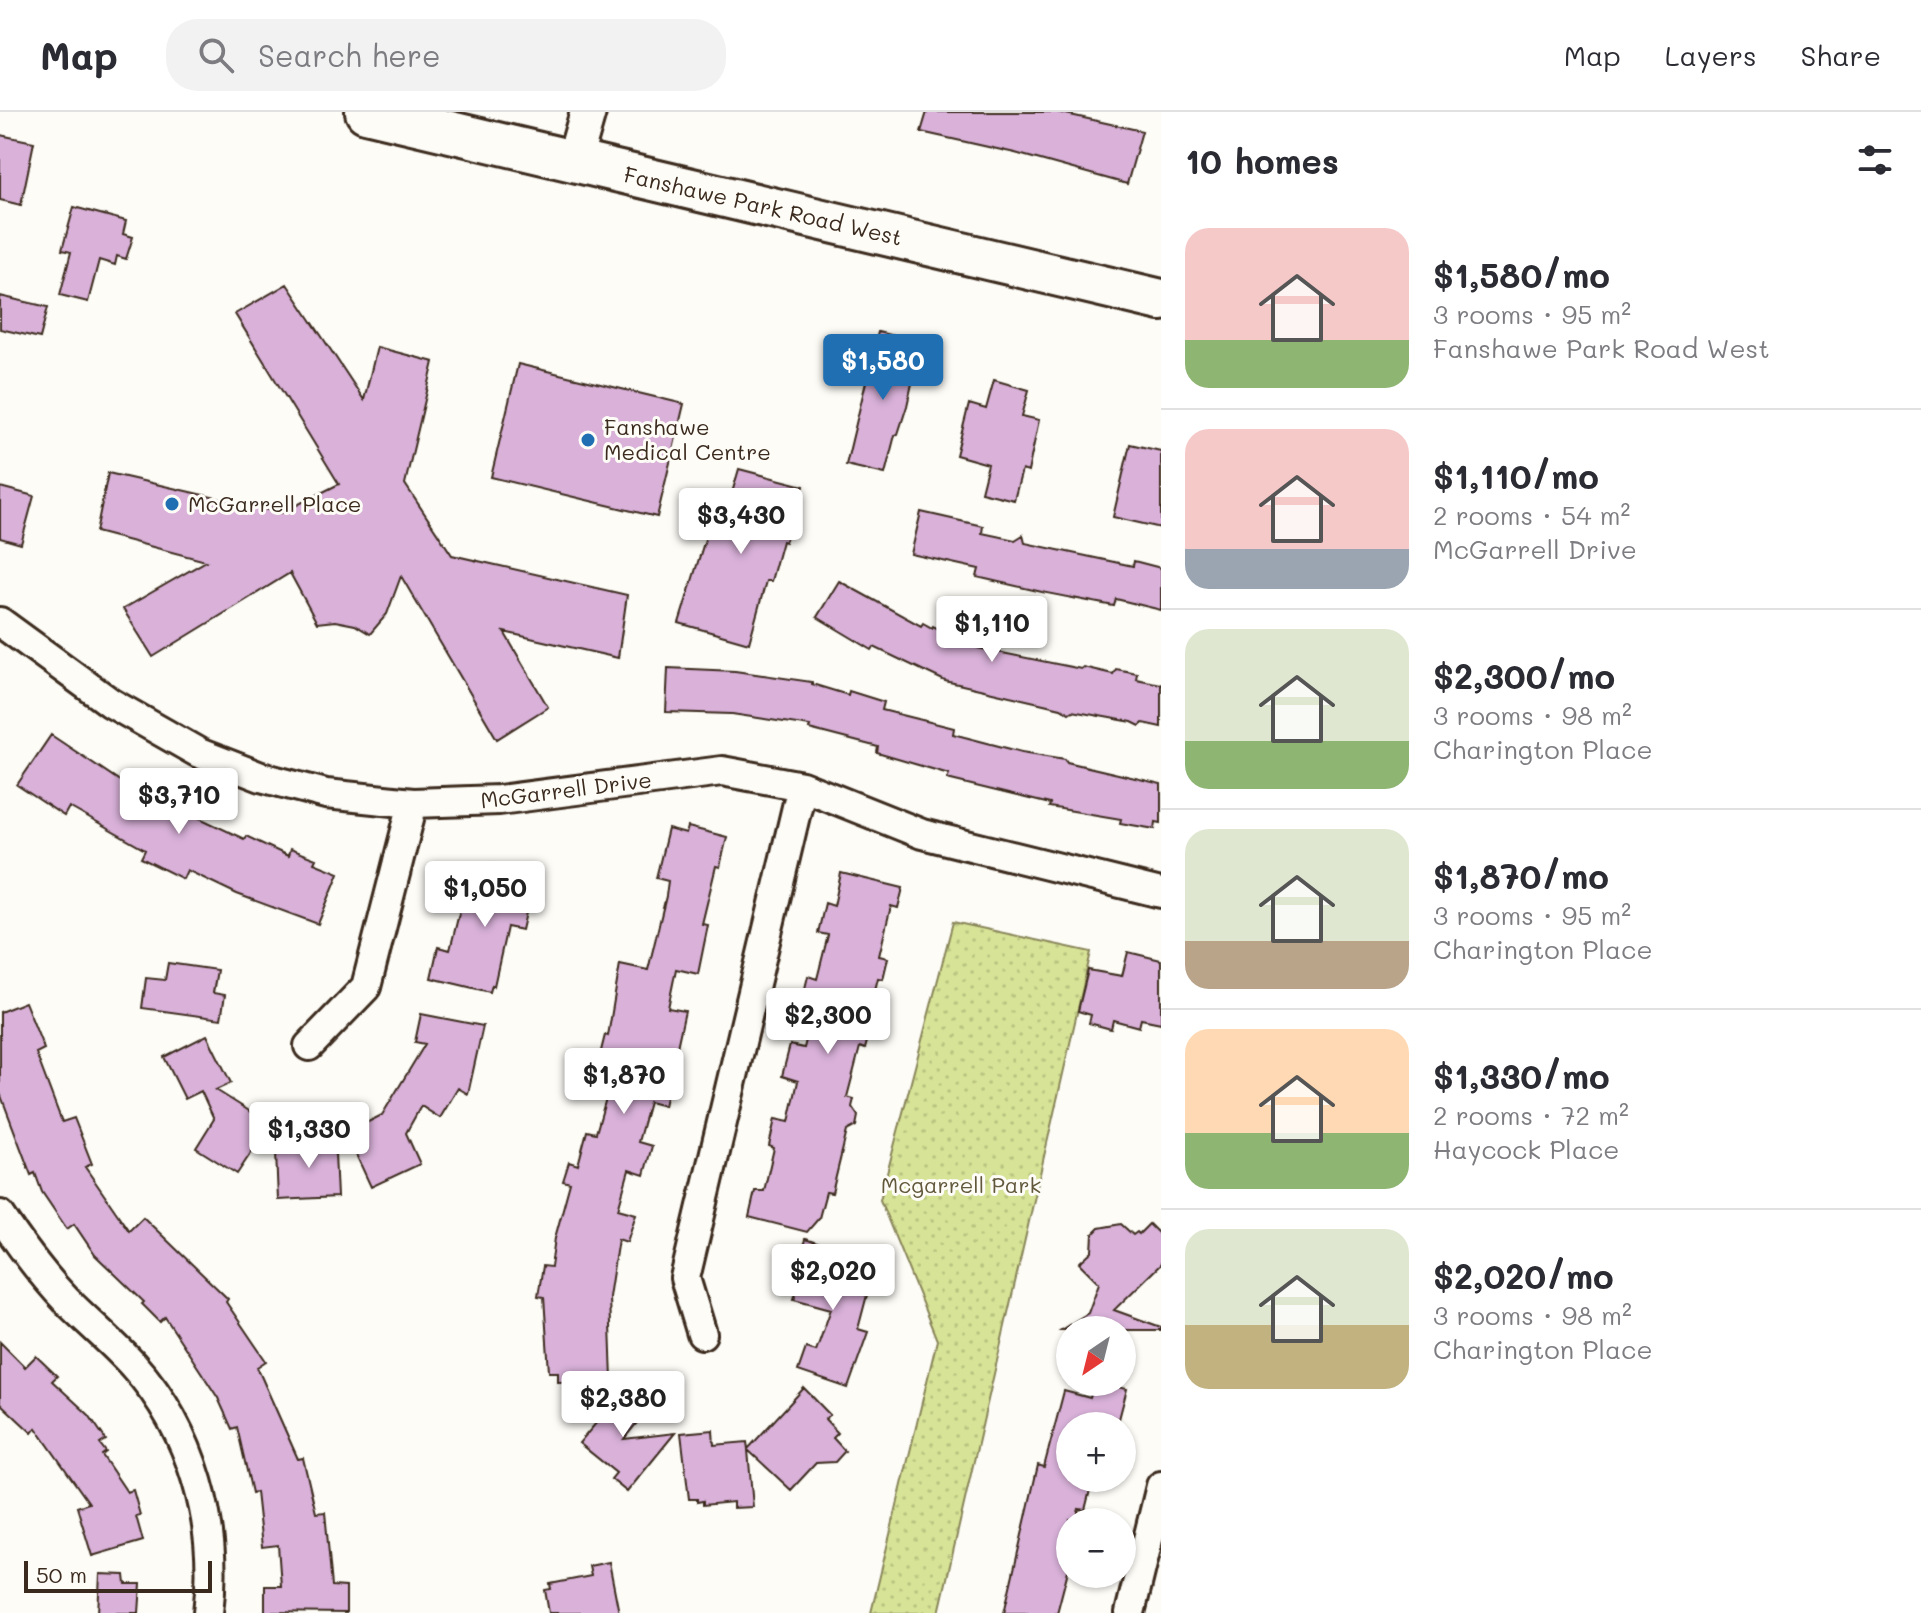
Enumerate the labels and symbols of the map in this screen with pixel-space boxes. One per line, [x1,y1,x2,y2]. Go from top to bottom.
street label: Fanshawe Park Road West [621,159,905,252]
pin: $1,580 [818,334,948,402]
place label: Fanshawe Medical Centre [604,412,771,466]
marker: Fanshawe Medical Centre [579,431,597,449]
pin: $3,430 [676,488,806,556]
place label: McGarrell Place [188,489,362,518]
marker: McGarrell Place [163,495,181,513]
pin: $1,110 [927,596,1057,664]
street label: McGarrell Drive [479,765,653,814]
pin: $3,710 [114,768,244,836]
pin: $1,050 [420,861,550,929]
pin: $2,300 [763,988,893,1056]
pin: $1,870 [559,1048,689,1116]
pin: $1,330 [244,1102,374,1170]
park label: Mcgarrell Park [881,1170,1041,1199]
pin: $2,020 [768,1244,898,1312]
north arrow [1056,1316,1136,1396]
pin: $2,380 [558,1371,688,1439]
scale bar [24,1557,212,1593]

